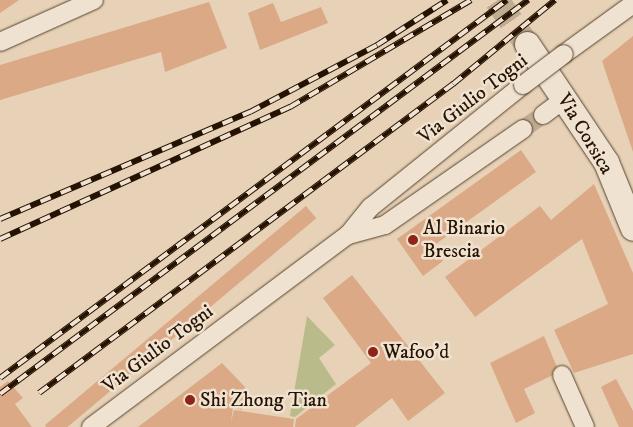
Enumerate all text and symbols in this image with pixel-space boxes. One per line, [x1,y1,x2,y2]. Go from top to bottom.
street label: Via Giulio Togni [413,49,533,149]
street label: Via Corsica [552,89,618,179]
place label: Al Binario Brescia [423,216,505,263]
marker: Al Binario Brescia [407,234,419,246]
street label: Via Giulio Togni [98,300,218,398]
place label: Wafoo'd [383,340,449,364]
marker: Wafoo'd [367,346,379,358]
place label: Shi Zhong Tian [200,388,327,412]
marker: Shi Zhong Tian [184,394,196,406]

